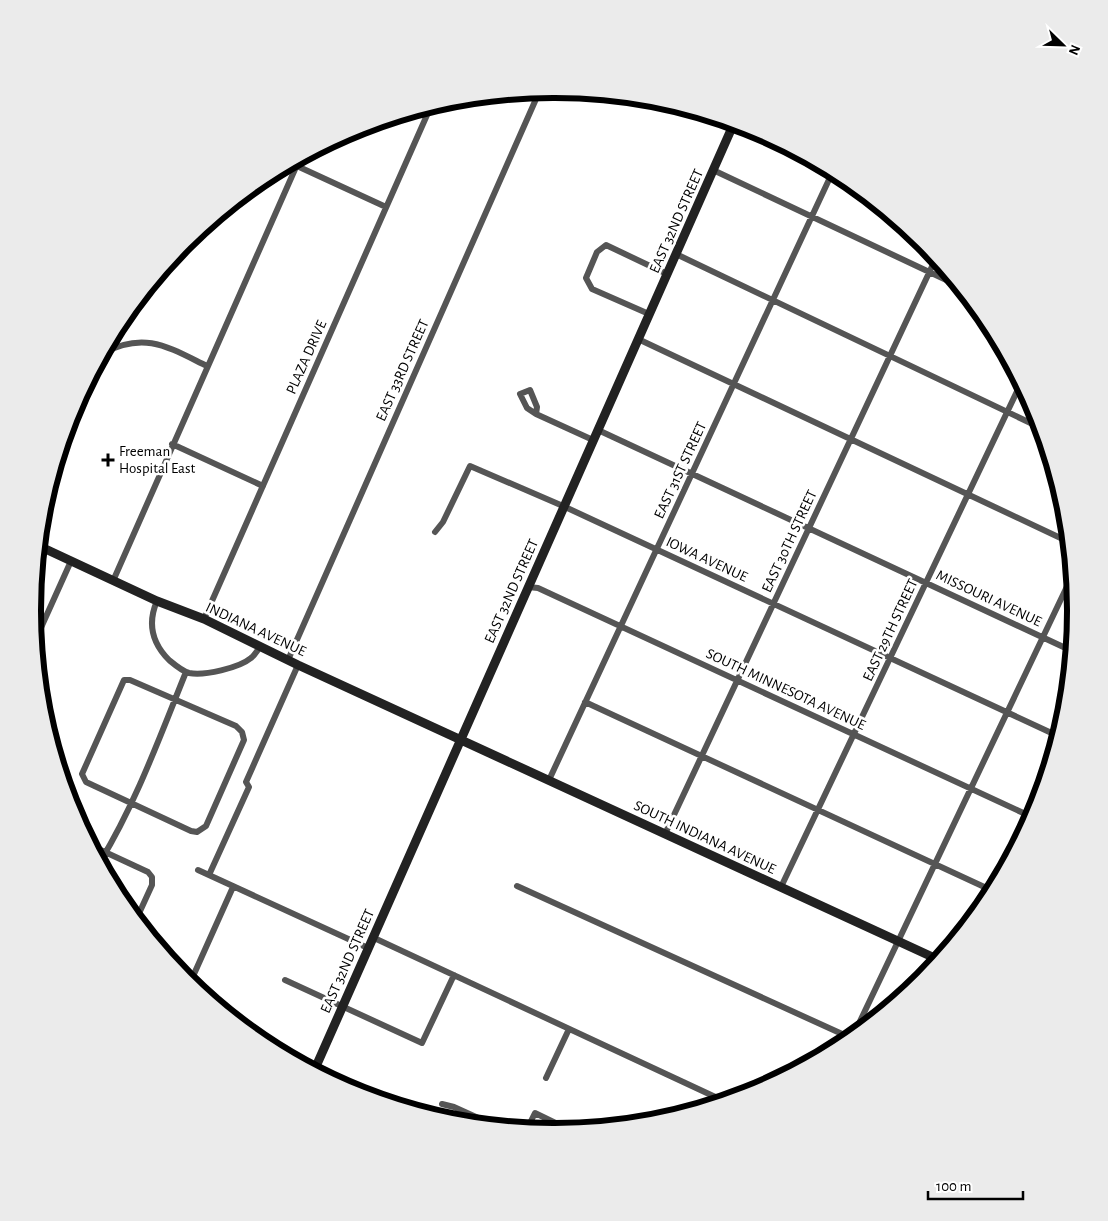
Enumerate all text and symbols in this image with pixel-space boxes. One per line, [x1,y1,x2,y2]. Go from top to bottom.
north arrow [1038,20,1088,70]
text: N [1066,42,1082,57]
street label: EAST 32ND STREET [647,166,706,276]
street label: EAST 33RD STREET [373,316,432,423]
street label: PLAZA DRIVE [283,318,329,396]
street label: EAST 31ST STREET [651,419,710,521]
place label: Freeman Hospital East [119,444,195,476]
marker: Freeman Hospital East [101,453,115,467]
street label: EAST 30TH STREET [759,487,820,595]
street label: IOWA AVENUE [664,534,750,585]
street label: EAST 32ND STREET [482,536,541,646]
street label: MISSOURI AVENUE [934,567,1044,629]
street label: EAST 29TH STREET [860,576,921,684]
street label: INDIANA AVENUE [203,600,308,659]
street label: SOUTH MINNESOTA AVENUE [704,646,868,733]
street label: SOUTH INDIANA AVENUE [631,798,778,877]
street label: EAST 32ND STREET [318,906,377,1016]
scale bar [928,1168,1023,1200]
text: 100 m [936,1179,971,1194]

